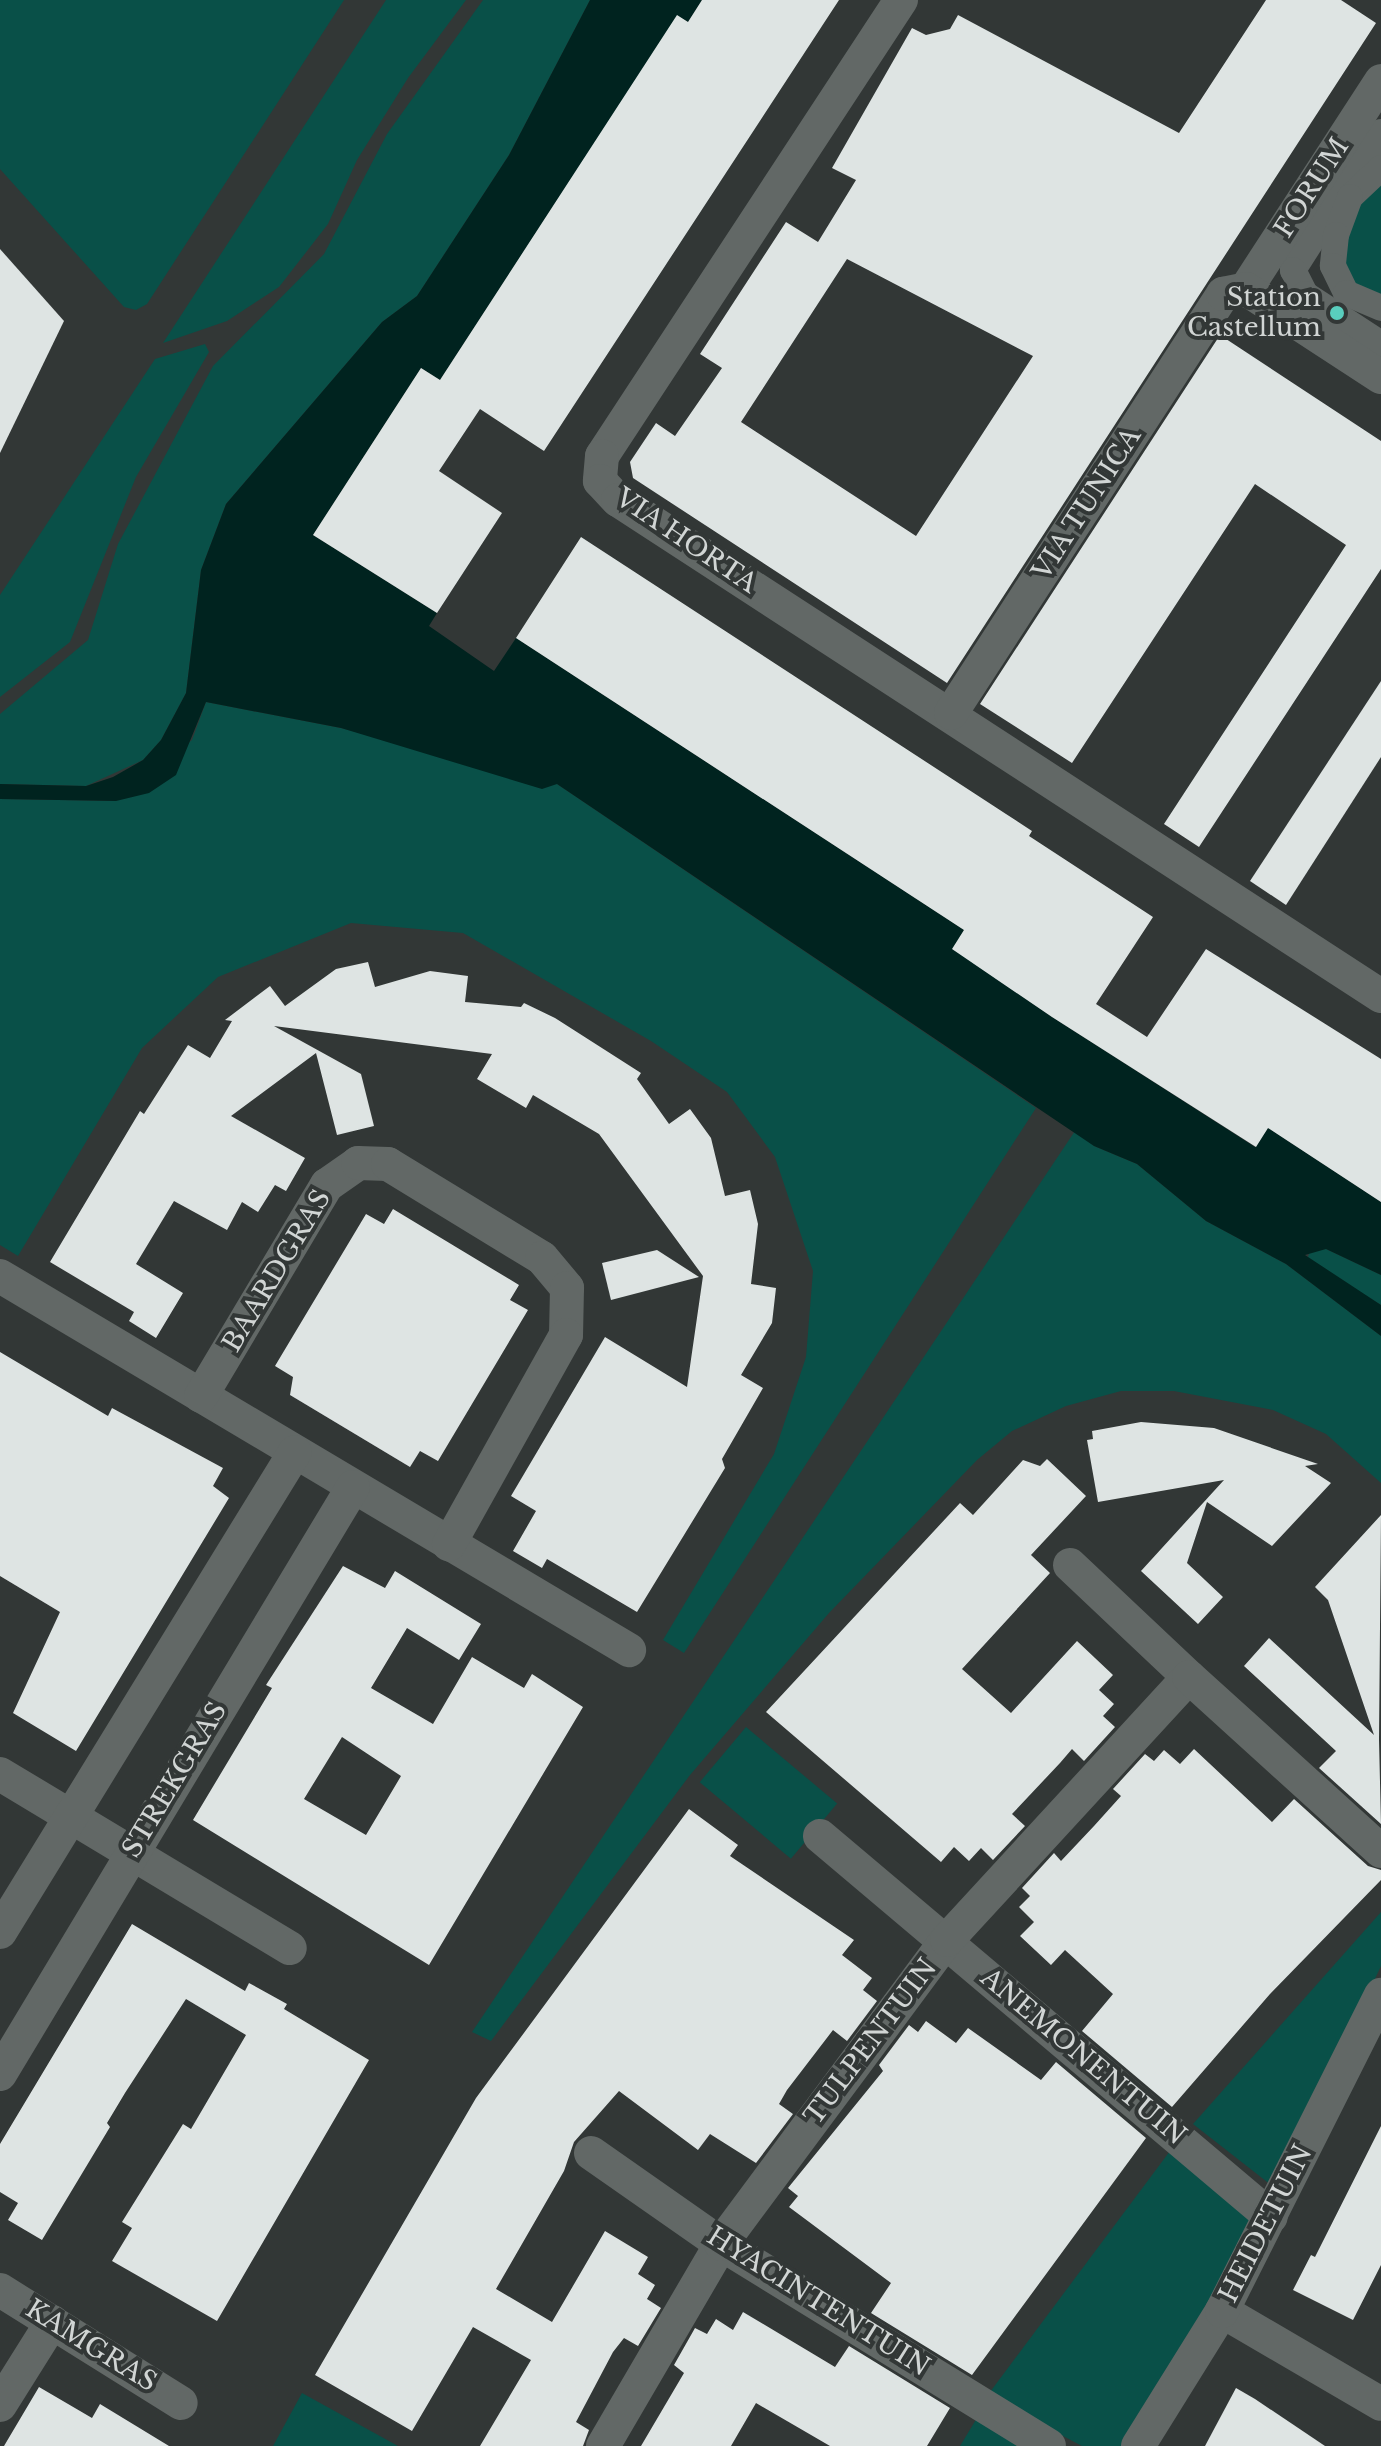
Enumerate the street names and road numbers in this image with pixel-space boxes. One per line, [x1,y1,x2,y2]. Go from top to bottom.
street label: FORUM [1268,132,1356,244]
street label: VIA TUNICA [1026,421,1148,587]
street label: VIA HORTA [609,482,763,600]
street label: BAARDGRAS [216,1184,338,1358]
street label: STREKGRAS [116,1697,234,1863]
street label: TULPENTUIN [798,1953,944,2131]
street label: ANEMONENTUIN [974,1962,1192,2152]
street label: HEIDETUIN [1213,2140,1319,2308]
street label: HYACINTENTUIN [701,2221,935,2383]
street label: KAMGRAS [20,2293,162,2399]

